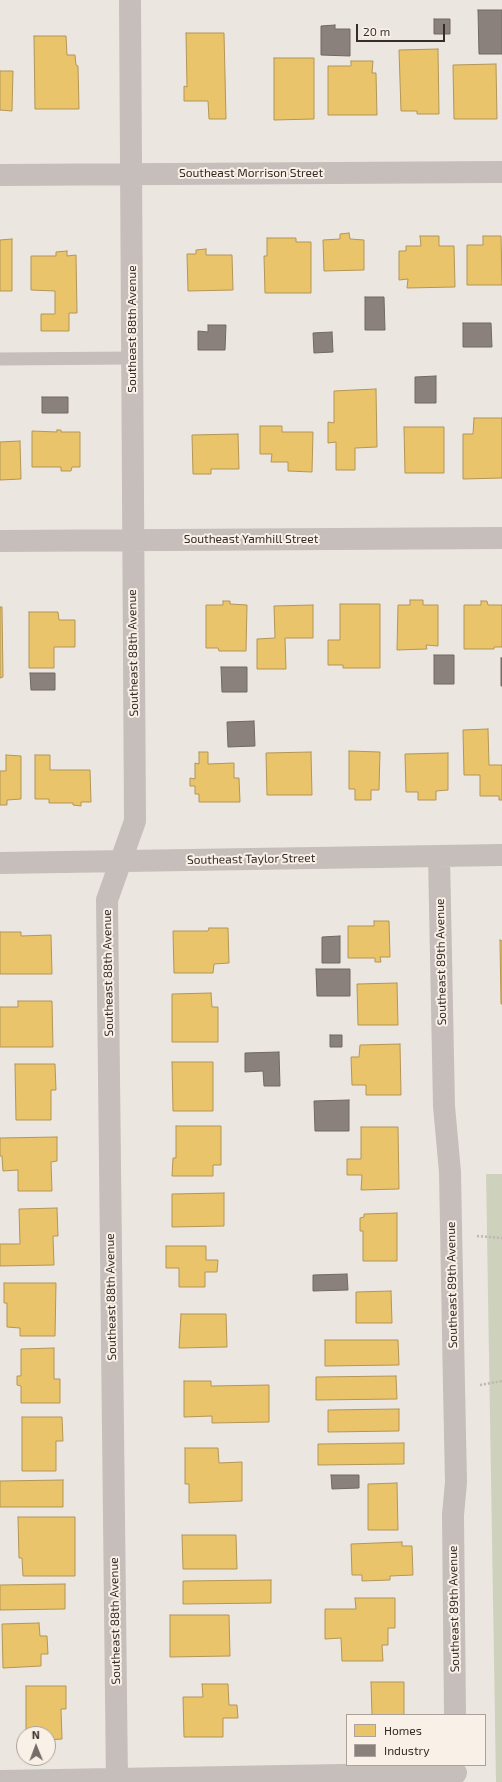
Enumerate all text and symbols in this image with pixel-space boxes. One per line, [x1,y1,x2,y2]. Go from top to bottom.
scale bar [358,16,447,42]
text: 20 m [363,24,390,38]
street label: Southeast Morrison Street [179,166,323,180]
street label: Southeast 88th Avenue [125,265,139,393]
street label: Southeast Yamhill Street [184,532,318,546]
street label: Southeast 88th Avenue [125,589,141,717]
street label: Southeast Taylor Street [187,851,315,867]
street label: Southeast 89th Avenue [433,898,449,1026]
street label: Southeast 88th Avenue [100,909,116,1037]
street label: Southeast 89th Avenue [444,1221,460,1349]
street label: Southeast 88th Avenue [103,1233,119,1361]
street label: Southeast 89th Avenue [446,1545,462,1673]
street label: Southeast 88th Avenue [107,1557,123,1685]
legend [346,1714,486,1766]
text: Homes [384,1723,422,1737]
north arrow [16,1726,56,1766]
text: N [32,1728,40,1741]
text: Industry [384,1743,430,1757]

